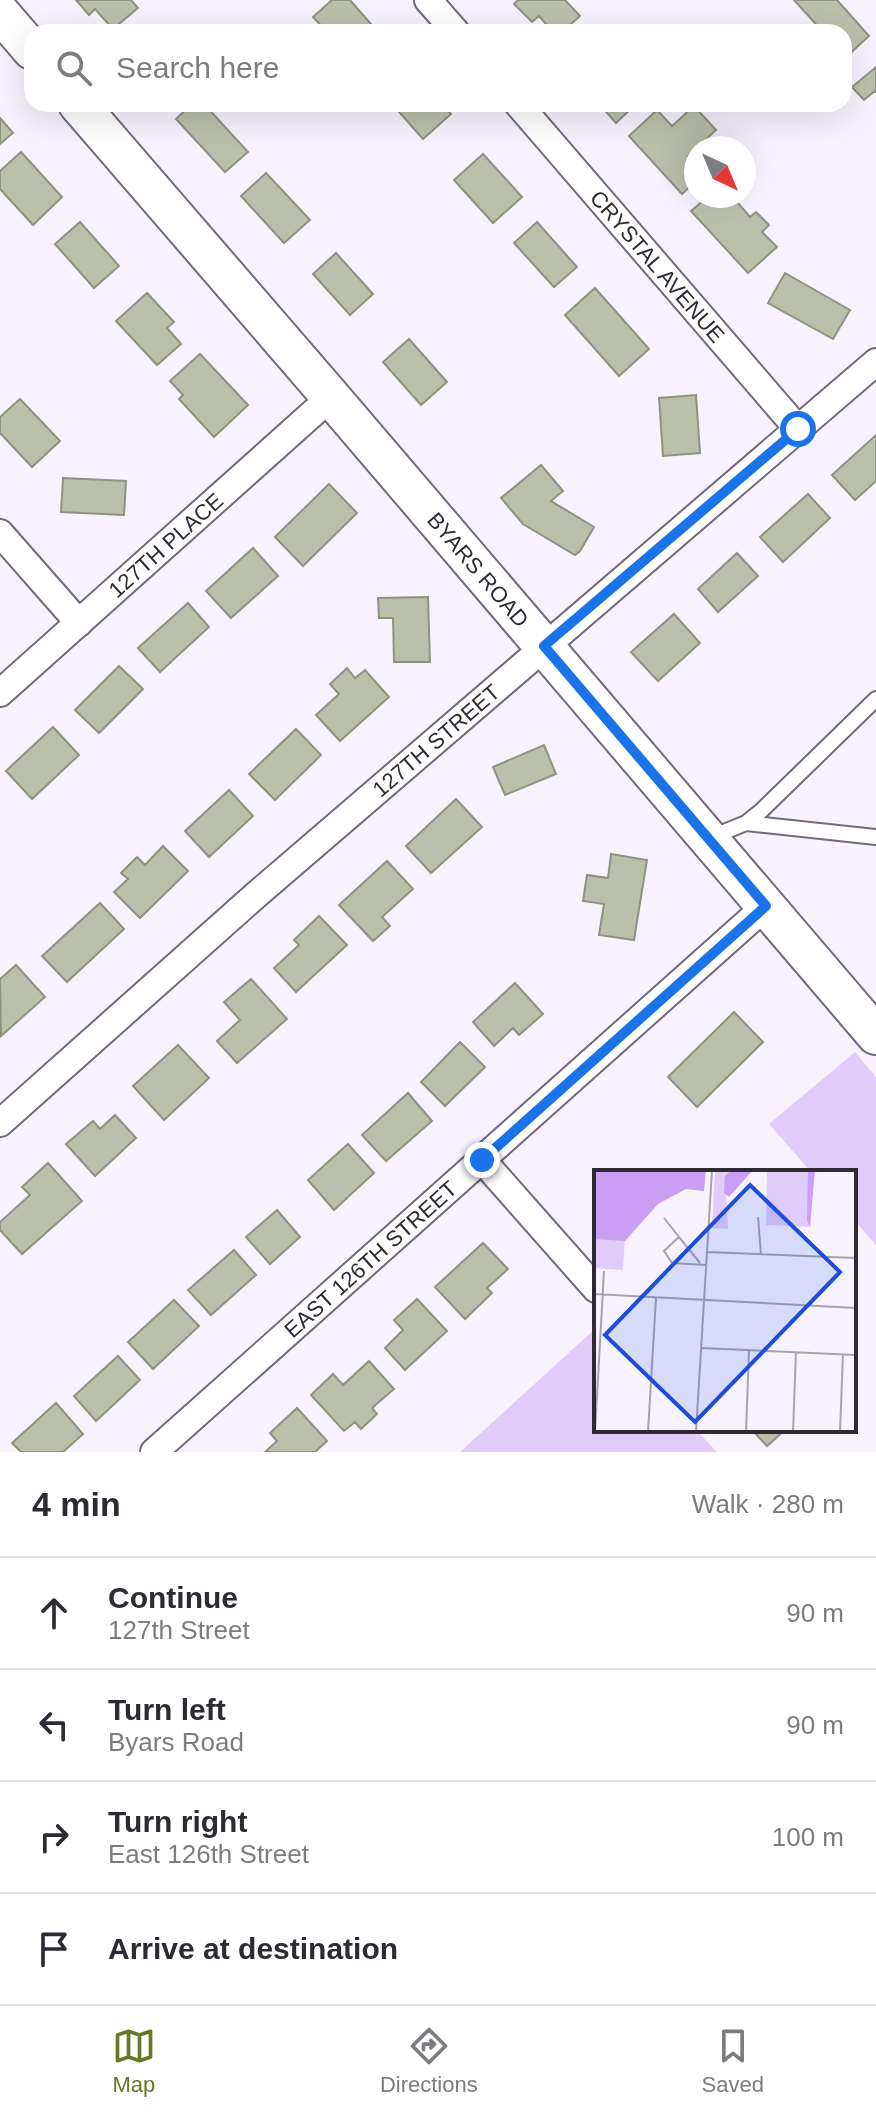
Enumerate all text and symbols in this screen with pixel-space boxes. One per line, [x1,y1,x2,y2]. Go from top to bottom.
search box [24,24,852,112]
icon: search [52,46,96,90]
text: Search here [116,51,279,84]
north arrow [684,136,756,208]
street label: CRYSTAL AVENUE [585,185,730,347]
route start [780,411,816,447]
street label: 127TH PLACE [103,488,228,602]
street label: BYARS ROAD [423,507,534,632]
street label: 127TH STREET [367,679,504,802]
route end [464,1142,500,1178]
inset map [594,1170,856,1432]
street label: EAST 126TH STREET [279,1176,462,1342]
text: 4 min [32,1485,121,1523]
text: Walk · 280 m [692,1489,844,1519]
text: Continue [108,1581,238,1614]
icon: ahead [32,1591,76,1635]
text: 90 m [786,1598,844,1628]
text: 127th Street [108,1615,250,1645]
text: Turn left [108,1693,226,1726]
icon: left [32,1703,76,1747]
text: 90 m [786,1710,844,1740]
text: Byars Road [108,1727,244,1757]
text: Turn right [108,1805,247,1838]
icon: right [32,1815,76,1859]
text: 100 m [772,1822,844,1852]
text: East 126th Street [108,1839,309,1869]
icon: arrive [32,1927,76,1971]
text: Arrive at destination [108,1932,398,1965]
tab: Map [112,2024,156,2098]
tab: Directions [380,2024,478,2098]
tab: Saved [702,2024,764,2098]

